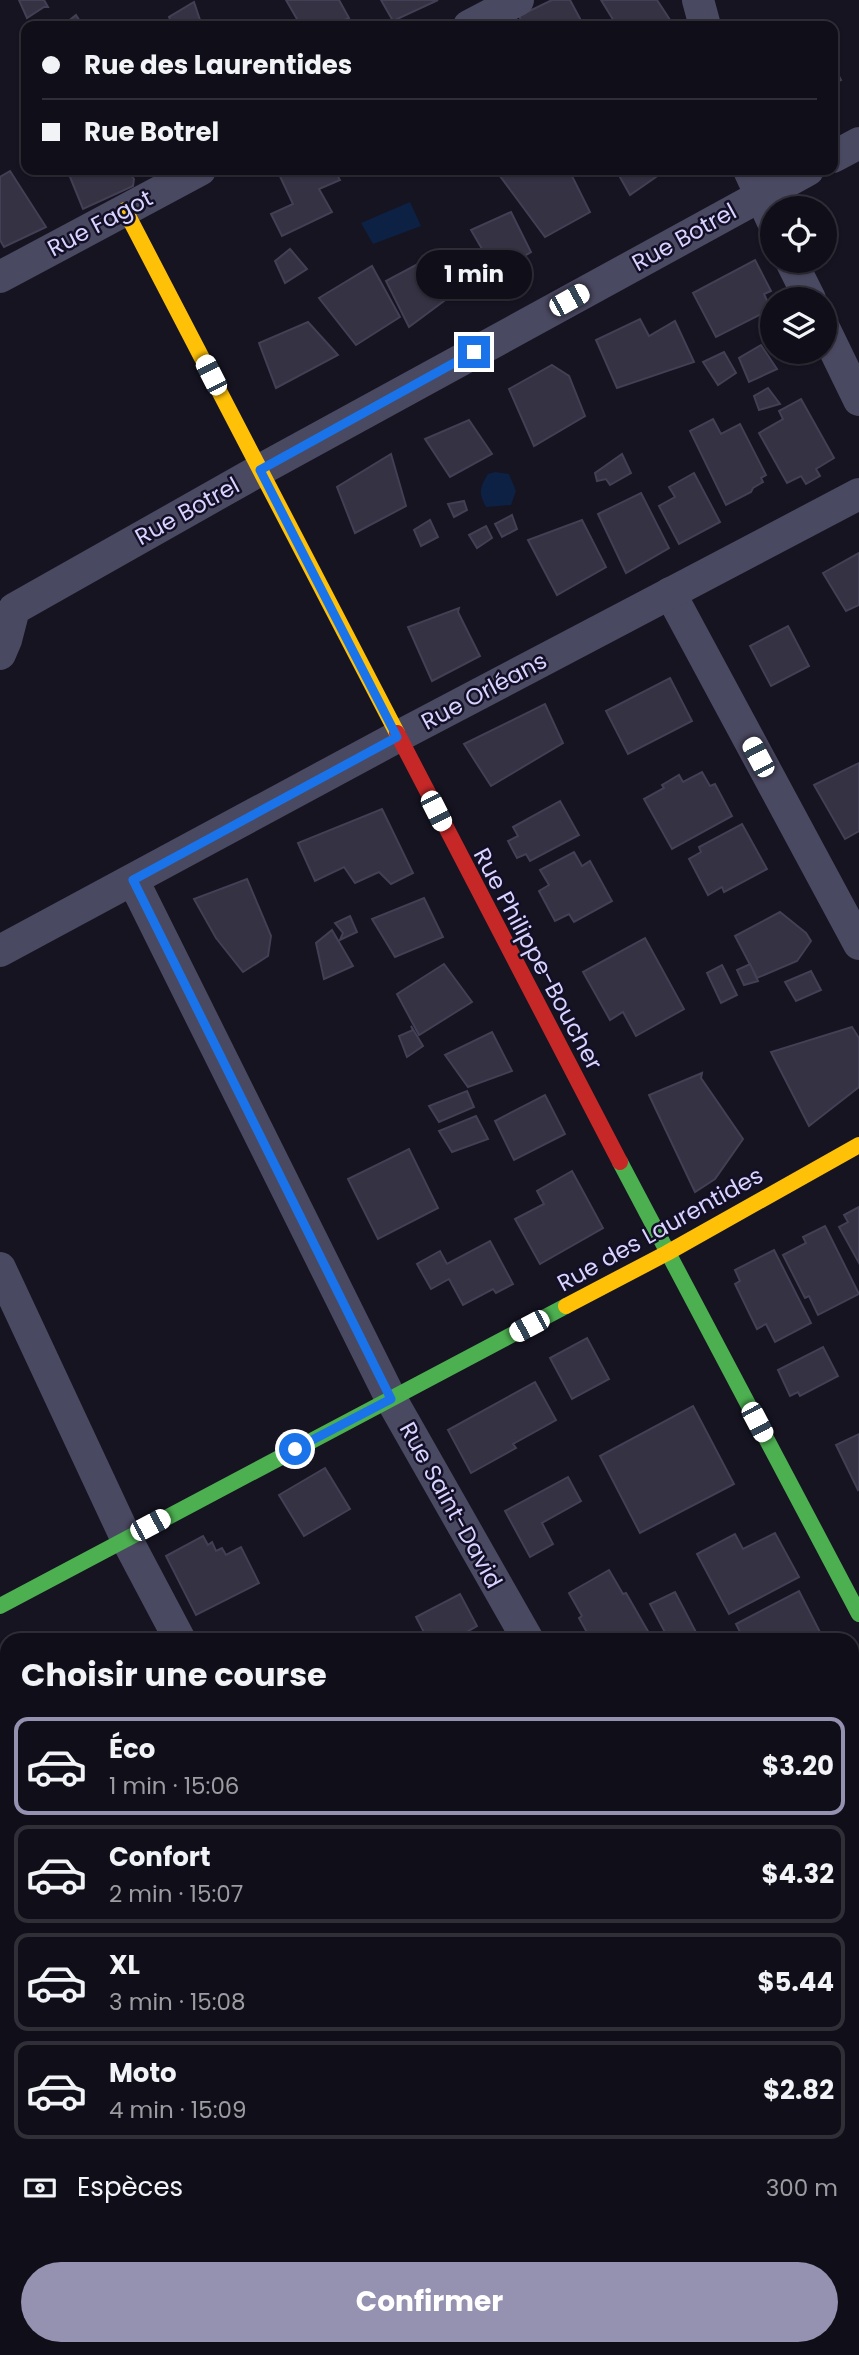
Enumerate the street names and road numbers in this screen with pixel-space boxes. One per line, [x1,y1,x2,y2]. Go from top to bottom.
street label: Rue Fagot [42,182,158,264]
street label: Rue Botrel [626,195,742,279]
street label: Rue Botrel [129,469,245,553]
street label: Rue Orléans [416,644,552,738]
street label: Rue Philippe-Boucher [466,842,610,1076]
street label: Rue des Laurentides [551,1159,769,1299]
street label: Rue Saint-David [392,1416,510,1594]

